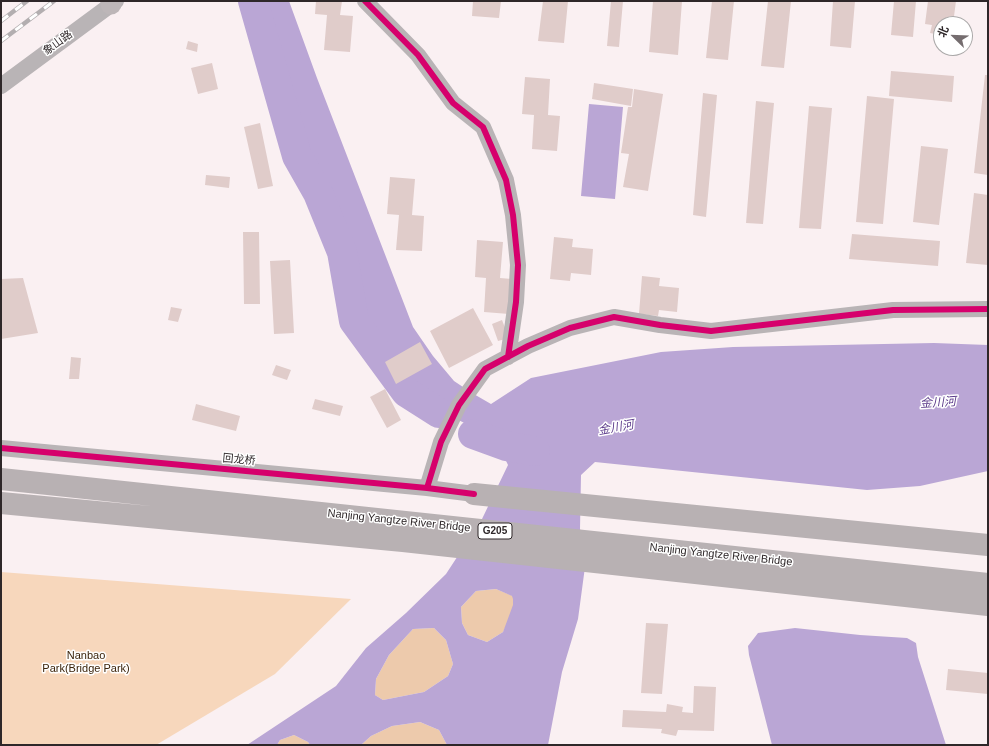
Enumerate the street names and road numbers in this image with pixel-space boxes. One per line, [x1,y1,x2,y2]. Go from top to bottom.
street label: 象山路 [41,28,75,58]
street label: 回龙桥 [222,452,256,468]
street label: Nanjing Yangtze River Bridge [327,507,471,535]
road number: G205 [478,523,512,539]
street label: Nanjing Yangtze River Bridge [649,541,793,569]

